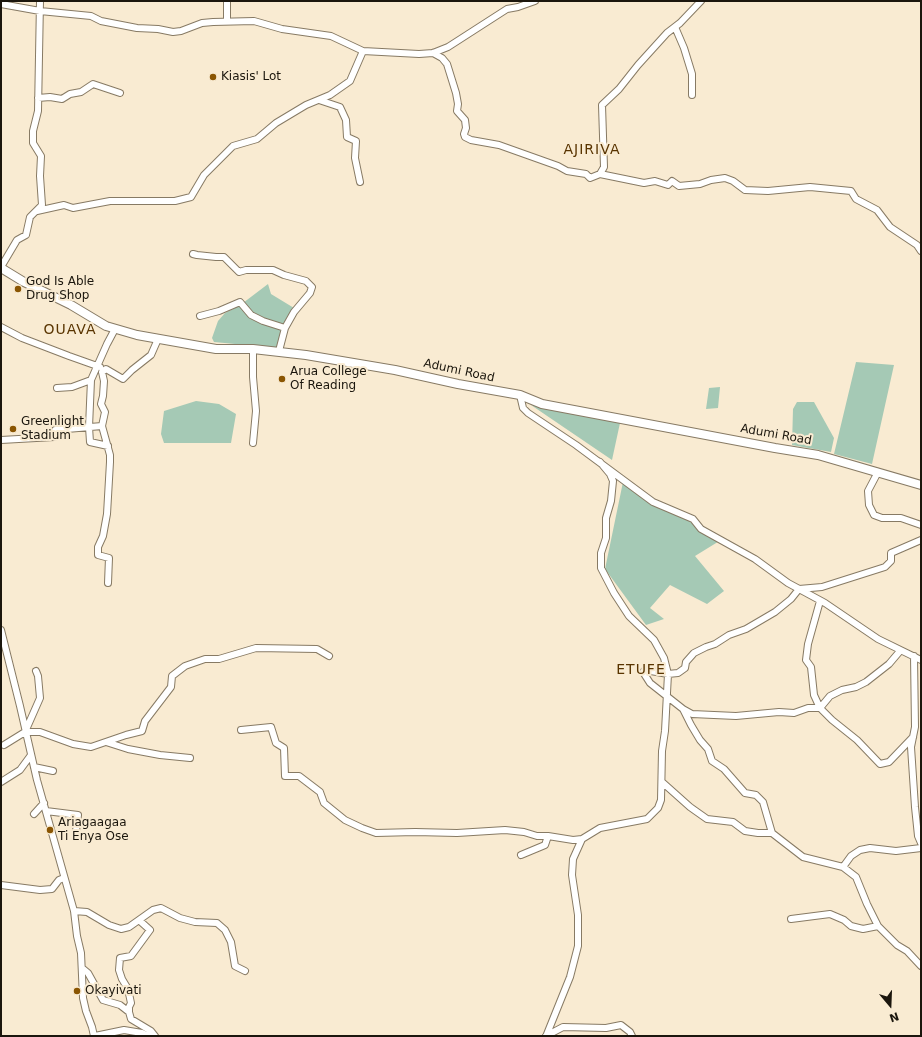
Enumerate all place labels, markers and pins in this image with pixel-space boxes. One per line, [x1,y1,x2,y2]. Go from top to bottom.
place label: Kiasis' Lot [221,70,281,84]
marker: Kiasis' Lot [208,72,218,82]
place label: God Is Able Drug Shop [26,275,94,303]
marker: God Is Able Drug Shop [13,284,23,294]
place label: Arua College Of Reading [290,365,367,393]
marker: Arua College Of Reading [277,374,287,384]
place label: Greenlight Stadium [21,415,84,443]
marker: Greenlight Stadium [8,424,18,434]
place label: Ariagaagaa Ti Enya Ose [58,816,129,844]
marker: Ariagaagaa Ti Enya Ose [45,825,55,835]
place label: Okayivati [85,984,141,998]
marker: Okayivati [72,986,82,996]

